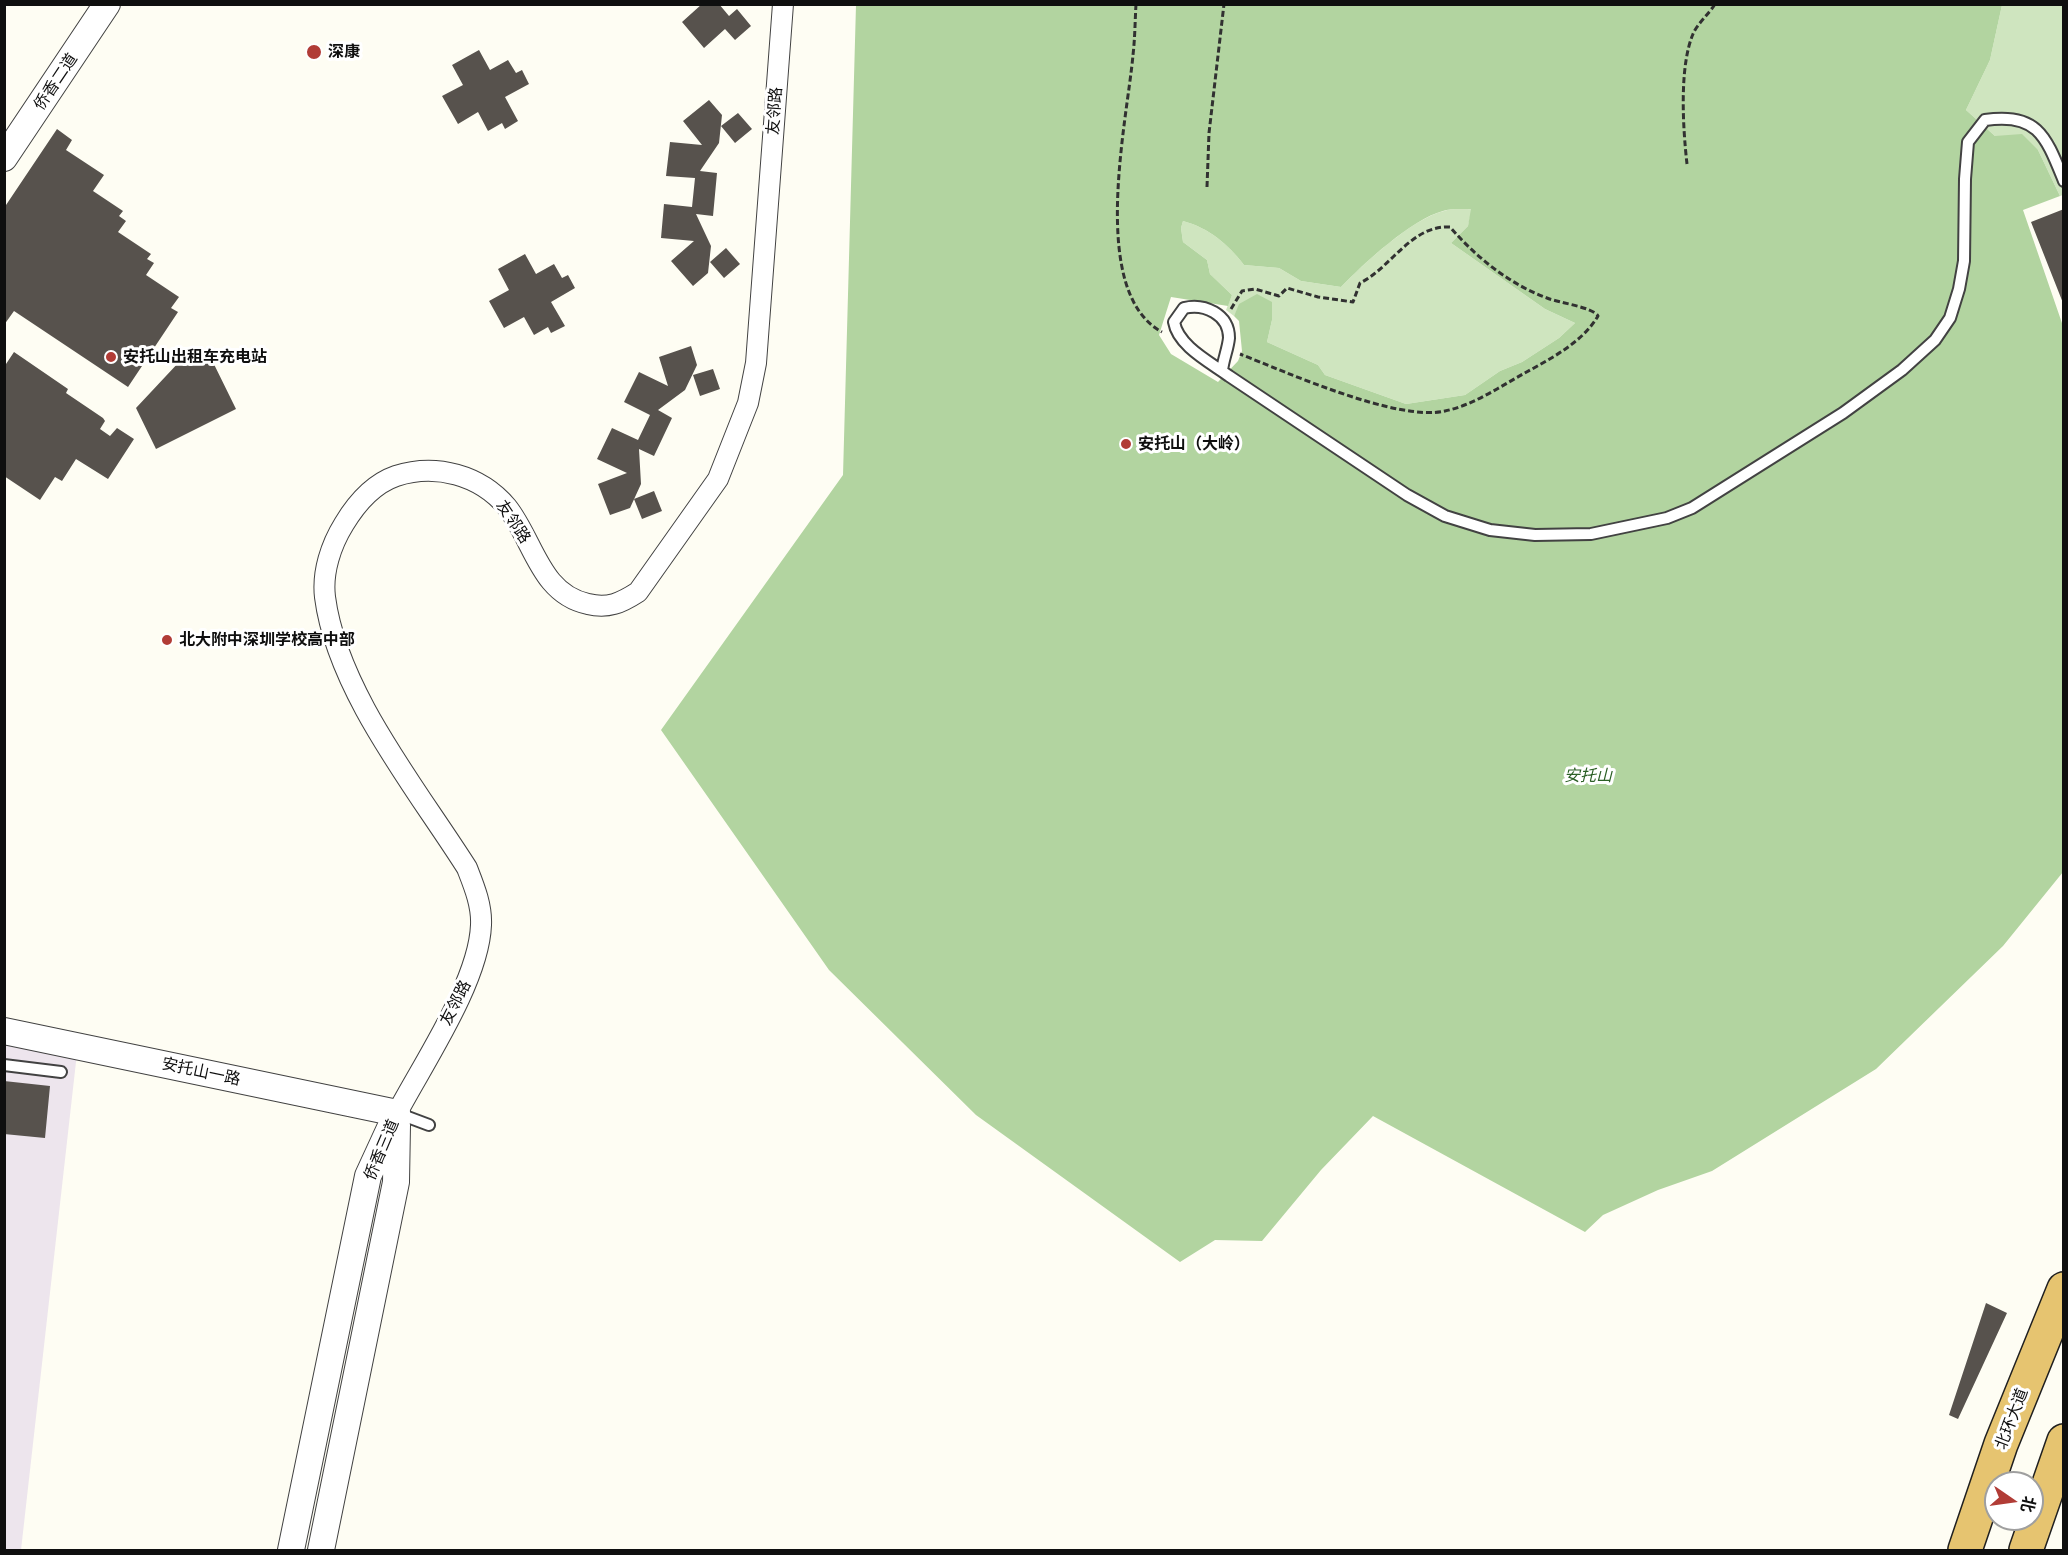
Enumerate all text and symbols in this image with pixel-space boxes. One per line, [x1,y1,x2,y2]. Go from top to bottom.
place label: 深康 [328,42,360,62]
marker: 深康 [305,43,323,61]
street label: 侨香二道 [30,50,82,114]
street label: 友邻路 [764,86,786,136]
place label: 安托山出租车充电站 [123,347,267,367]
marker: 安托山出租车充电站 [104,350,118,364]
place label: 安托山（大岭） [1138,434,1250,454]
marker: 安托山（大岭） [1119,437,1133,451]
street label: 友邻路 [492,497,534,547]
place label: 北大附中深圳学校高中部 [179,630,355,650]
marker: 北大附中深圳学校高中部 [160,633,174,647]
park label: 安托山 [1564,766,1612,786]
street label: 友邻路 [437,977,475,1029]
street label: 安托山一路 [160,1054,242,1090]
street label: 侨香三道 [361,1117,403,1183]
street label: 北环大道 [1992,1386,2032,1452]
north arrow [1984,1471,2044,1531]
text: 北 [2016,1494,2043,1515]

